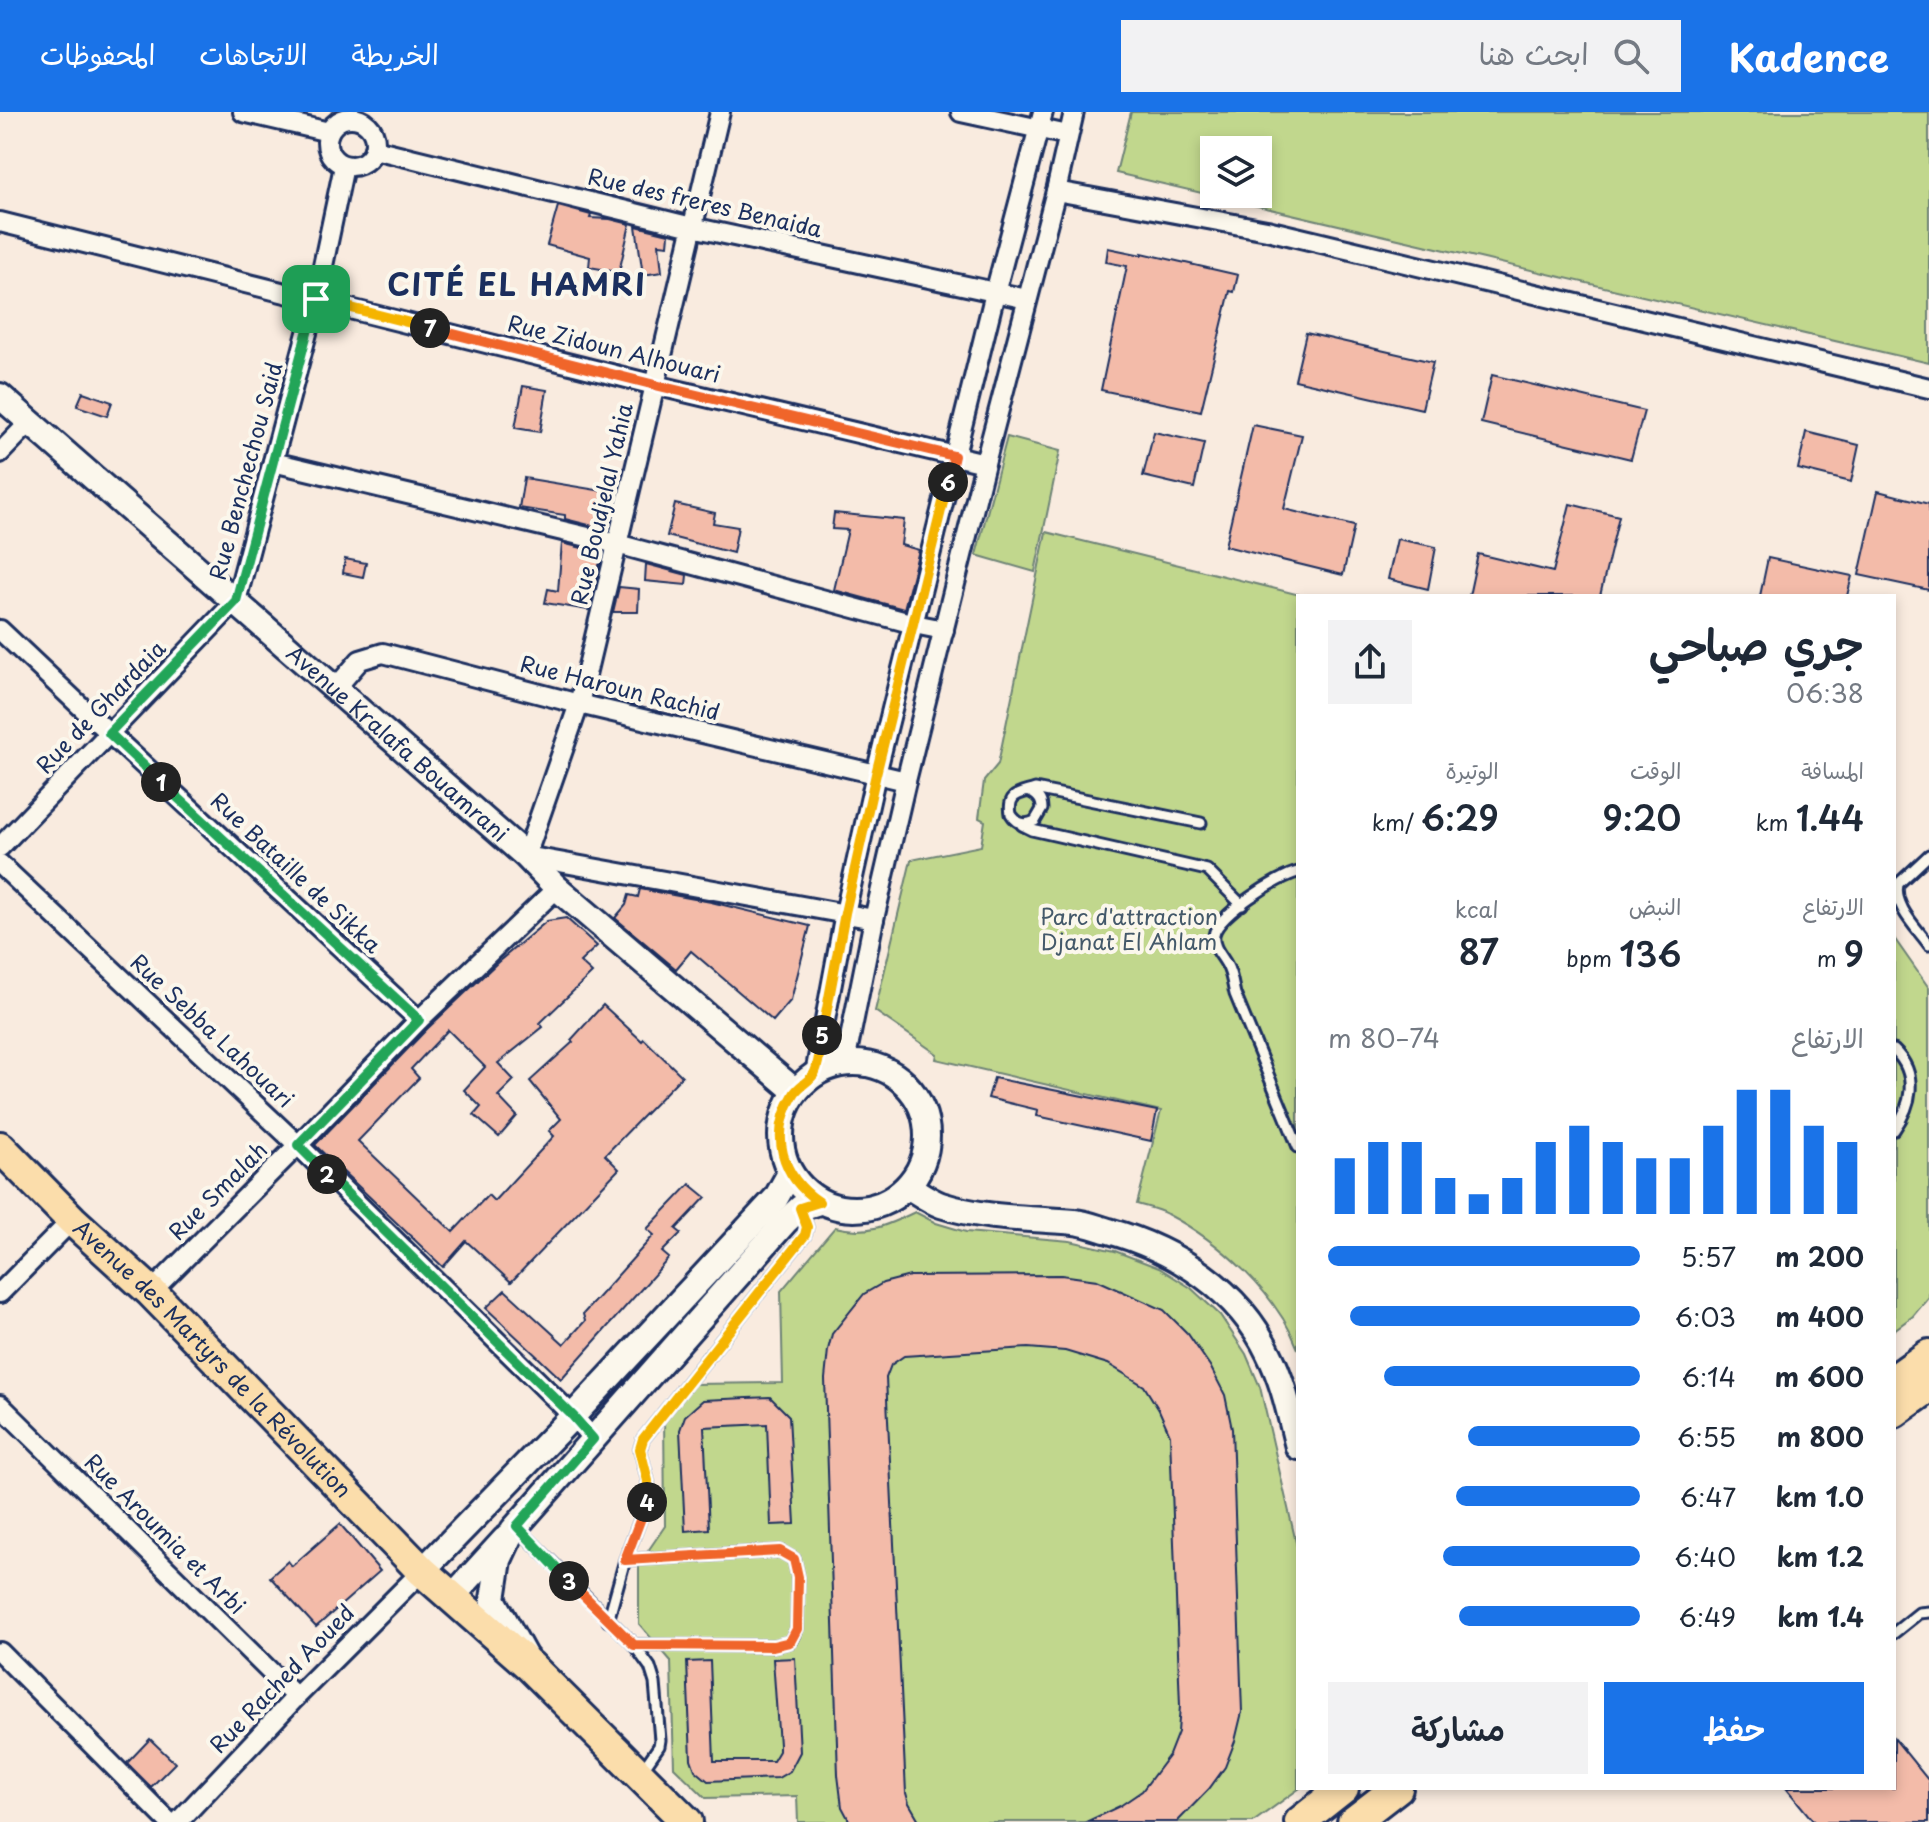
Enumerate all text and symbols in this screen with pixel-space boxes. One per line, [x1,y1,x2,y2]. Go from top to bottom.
search box [1121,20,1681,92]
text: Kadence [1729,28,1889,85]
text: ابحث هنا [1479,30,1589,75]
text: المحفوظات [40,32,155,75]
text: الاتجاهات [199,32,307,75]
text: الخريطة [351,32,439,75]
icon: search [1609,34,1653,78]
map controls [1200,136,1272,208]
button: layers [1200,136,1272,208]
street label: Rue des freres Benaida [585,159,826,245]
district label: CITÉ EL HAMRI [387,261,647,306]
pin [282,265,350,333]
icon: arrive [294,277,338,321]
street label: Rue Zidoun Alhouari [505,305,724,390]
pin: 7 [410,308,450,348]
text: 7 [424,311,436,344]
street label: Rue Benchechou Said [200,358,290,583]
street label: Rue Boudjelal Yahia [561,399,640,608]
pin: 6 [928,462,968,502]
text: 6 [940,465,956,498]
text: جري صباحي [1649,610,1864,676]
button: share [1328,620,1412,704]
street label: Rue de Ghardaia [27,631,173,780]
street label: Avenue Kralafa Bouamrani [280,636,517,849]
street label: Rue Haroun Rachid [517,646,724,727]
text: 06:38 [1786,673,1864,712]
text: الوتيرة [1446,753,1499,786]
text: الوقت [1630,753,1681,786]
text: المسافة [1801,753,1864,786]
pin: 1 [141,762,181,802]
text: 1 [156,765,166,798]
street label: Rue Bataille de Sikka [204,784,390,960]
text: 6:29 [1421,791,1499,843]
text: 9:20 [1603,791,1681,843]
text: 1.44 [1796,791,1864,843]
text: /km [1372,805,1421,838]
text: km [1755,805,1796,838]
text: النبض [1629,889,1681,922]
text: الارتفاع [1802,889,1864,922]
text: kcal [1455,892,1499,925]
park label: Parc d'attraction Djanat El Ahlam [1040,899,1218,957]
text: 87 [1459,925,1499,977]
text: 136 [1619,927,1681,979]
text: 9 [1844,927,1864,979]
text: bpm [1566,941,1619,974]
text: m [1817,941,1844,974]
street label: Rue Sebba Lahouari [124,945,302,1115]
pin: 5 [802,1015,842,1055]
text: 5 [815,1018,829,1051]
text: 74–80 m [1328,1018,1440,1057]
text: الارتفاع [1791,1018,1864,1057]
street label: Rue Smalah [160,1133,274,1247]
pin: 2 [307,1154,347,1194]
text: 2 [319,1157,335,1190]
street label: Avenue des Martyrs de la Révolution [67,1211,360,1504]
text: 5:57 [1681,1237,1736,1276]
text: 200 m [1775,1237,1864,1276]
text: 6:03 [1675,1297,1736,1336]
text: 400 m [1775,1297,1864,1336]
text: 6:14 [1681,1357,1736,1396]
text: 600 m [1775,1357,1864,1396]
text: 6:55 [1677,1417,1736,1456]
text: 800 m [1777,1417,1864,1456]
street label: Rue Aroumia et Arbi [78,1445,254,1621]
text: 6:47 [1680,1477,1736,1516]
text: 1.0 km [1776,1477,1864,1516]
pin: 4 [627,1482,667,1522]
text: 4 [640,1485,654,1518]
text: 6:40 [1674,1537,1736,1576]
text: 1.2 km [1777,1537,1864,1576]
pin: 3 [549,1561,589,1601]
text: 3 [562,1564,576,1597]
street label: Rue Rached Aoued [201,1596,361,1760]
text: 6:49 [1678,1597,1736,1636]
text: 1.4 km [1778,1597,1864,1636]
button: مشاركة [1328,1682,1588,1774]
button: حفظ [1604,1682,1864,1774]

